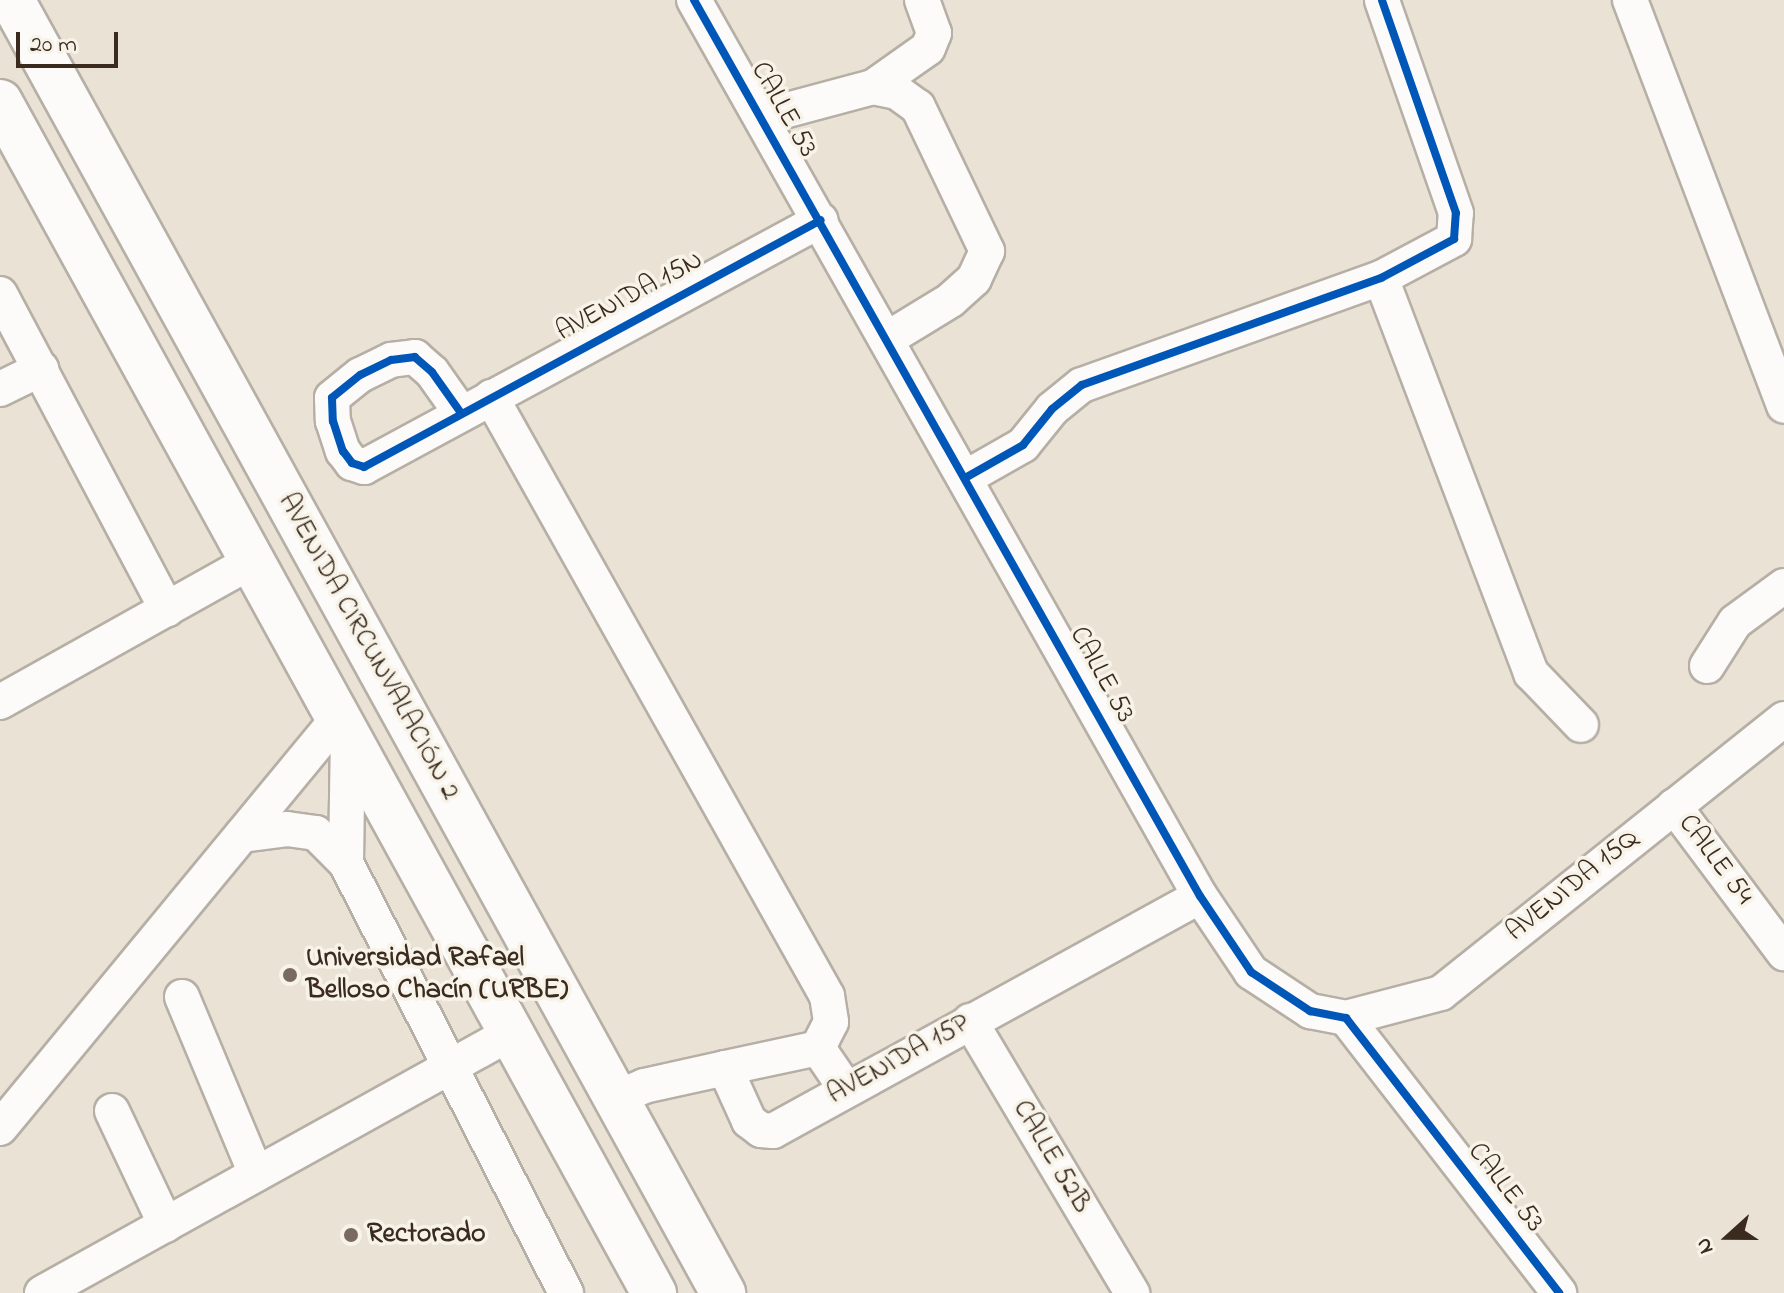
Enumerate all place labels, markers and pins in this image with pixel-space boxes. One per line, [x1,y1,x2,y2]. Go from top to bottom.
place label: Universidad Rafael Belloso Chacín (URBE) [306,942,568,1008]
marker: Universidad Rafael Belloso Chacín (URBE) [281,966,299,984]
place label: Rectorado [367,1218,486,1252]
marker: Rectorado [342,1226,360,1244]

